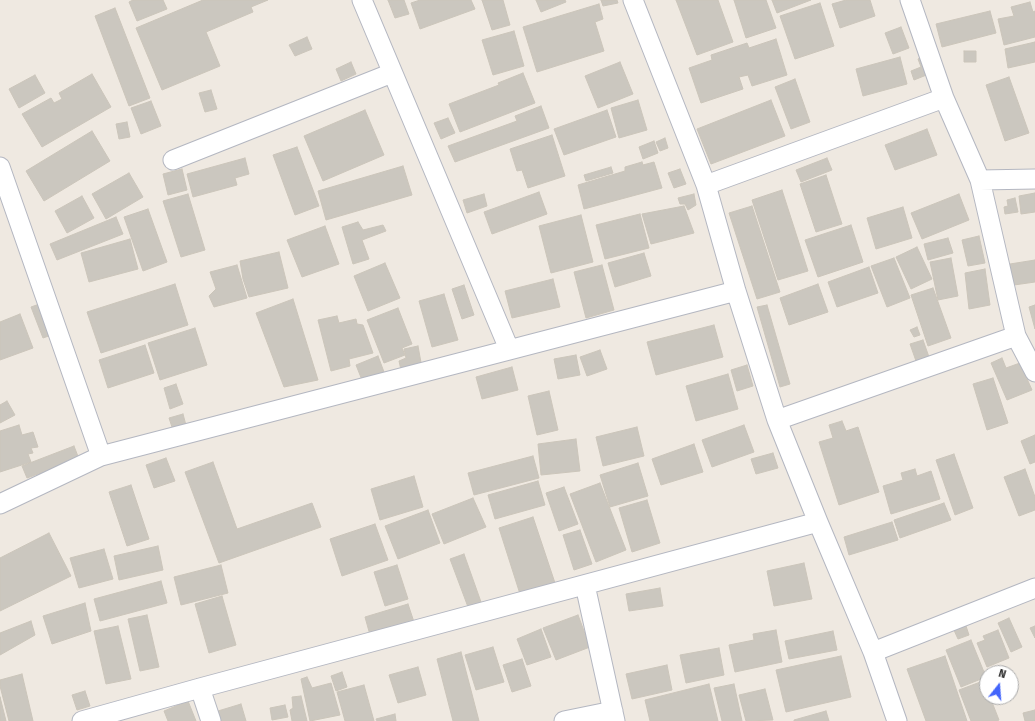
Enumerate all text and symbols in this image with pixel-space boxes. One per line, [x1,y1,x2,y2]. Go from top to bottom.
north arrow [979,665,1019,705]
text: N [997,667,1008,681]

